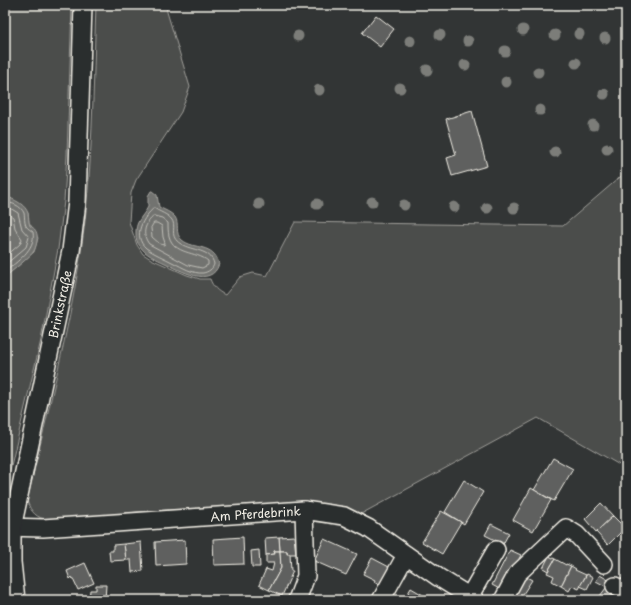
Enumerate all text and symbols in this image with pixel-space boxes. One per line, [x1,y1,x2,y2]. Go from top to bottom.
street label: Brinkstraße [44,269,76,340]
street label: Am Pferdebrink [210,501,301,525]

